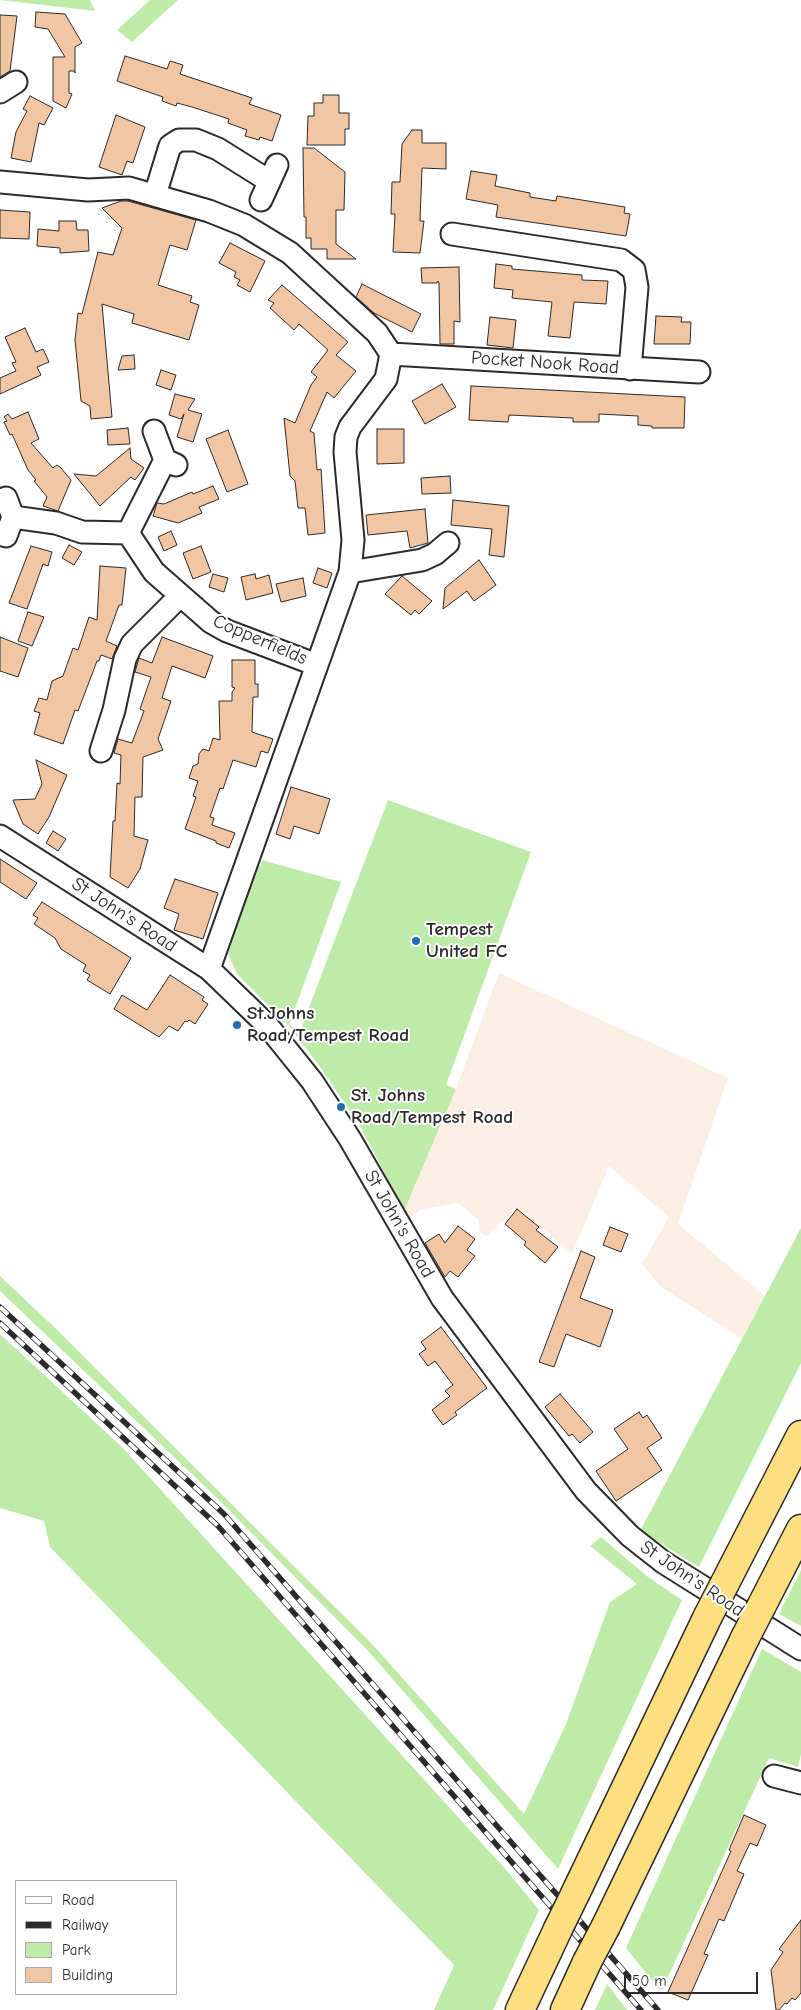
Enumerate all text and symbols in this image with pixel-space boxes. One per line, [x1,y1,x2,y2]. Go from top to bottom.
street label: Pocket Nook Road [470,346,620,380]
street label: Copperfields [209,610,311,670]
street label: St John's Road [67,873,181,957]
place label: Tempest United FC [426,919,507,963]
marker: Tempest United FC [410,935,422,947]
place label: St.Johns Road/Tempest Road [247,1003,409,1047]
marker: St.Johns Road/Tempest Road [231,1019,243,1031]
place label: St. Johns Road/Tempest Road [351,1085,513,1129]
marker: St. Johns Road/Tempest Road [335,1101,347,1113]
street label: St John's Road [359,1166,439,1282]
street label: St John's Road [636,1536,748,1622]
legend [15,1880,178,1995]
text: Road [62,1891,94,1909]
text: Railway [62,1916,108,1934]
text: Park [62,1941,91,1959]
scale bar [626,1962,760,1994]
text: Building [62,1966,113,1984]
text: 50 m [632,1972,667,1990]

